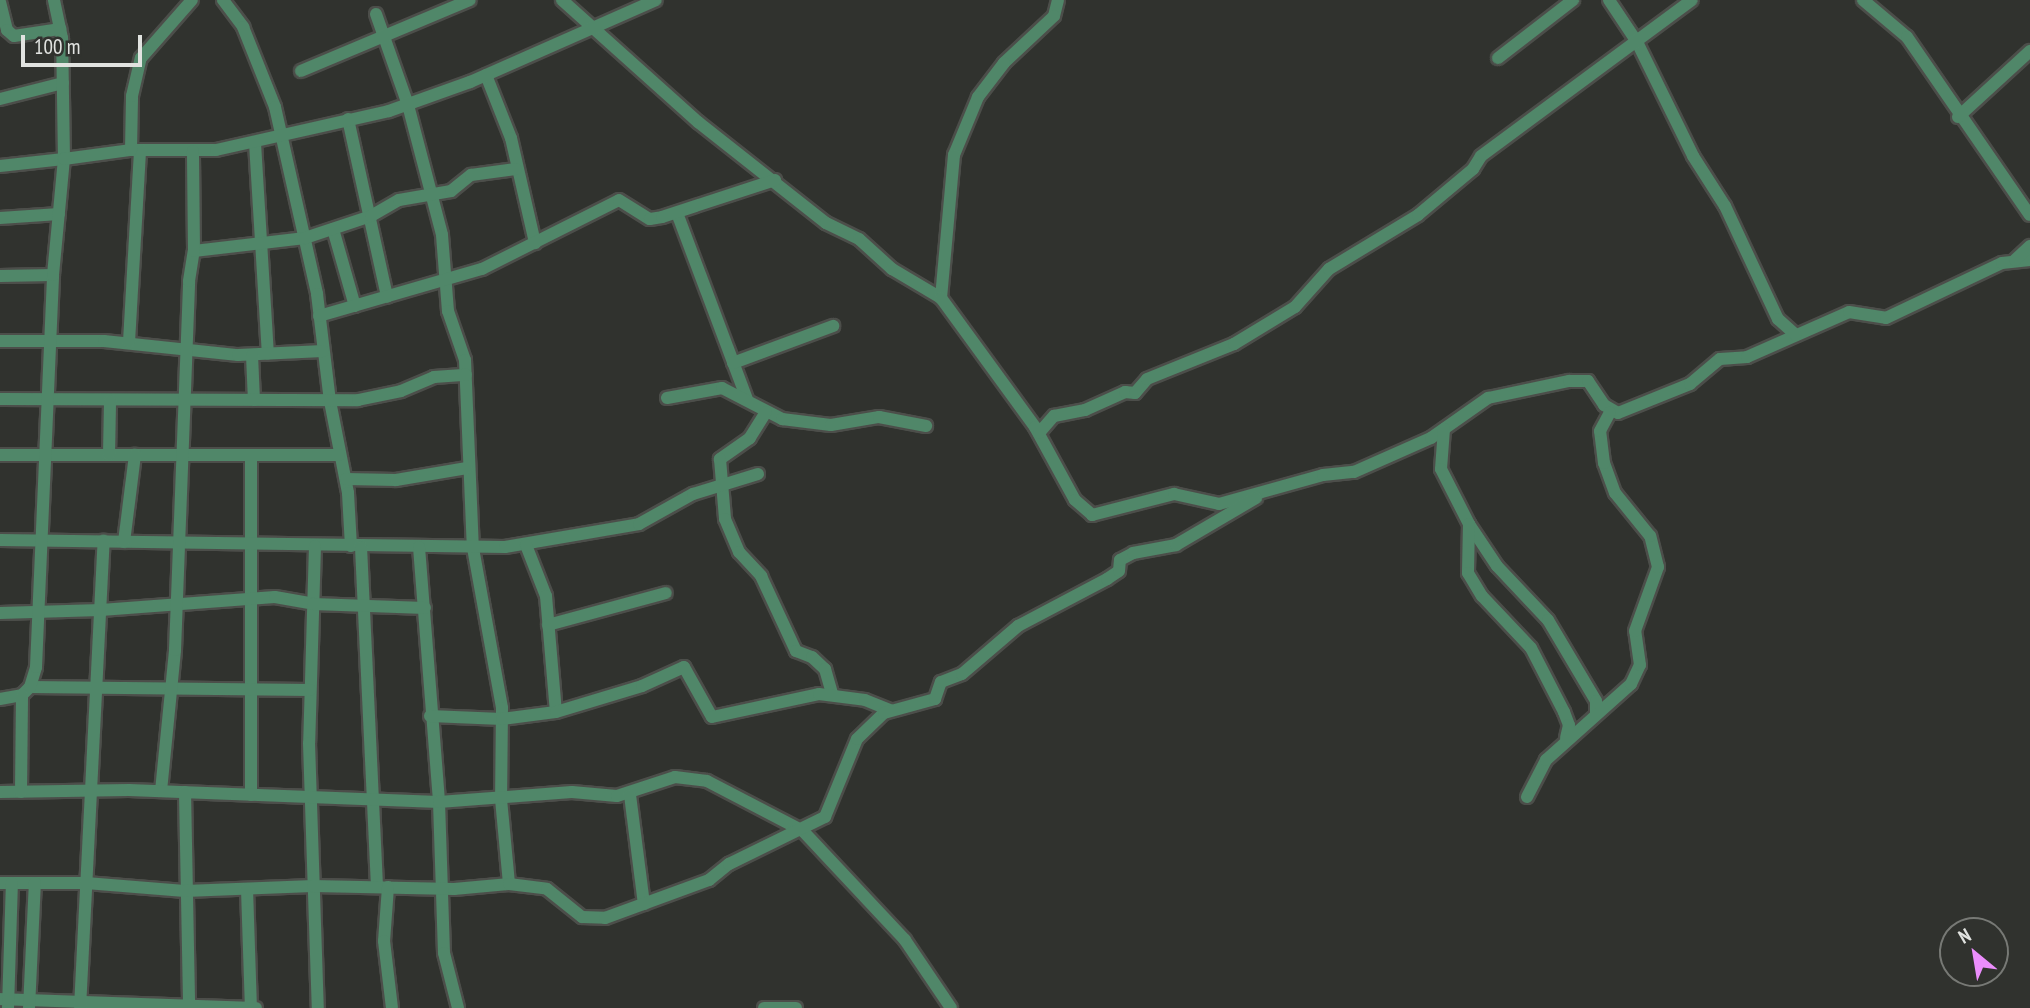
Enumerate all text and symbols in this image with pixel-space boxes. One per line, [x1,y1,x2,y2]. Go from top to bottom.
scale bar [24,21,145,65]
text: 100 m [34,33,80,60]
north arrow [1939,917,2009,987]
text: N [1954,923,1975,949]

